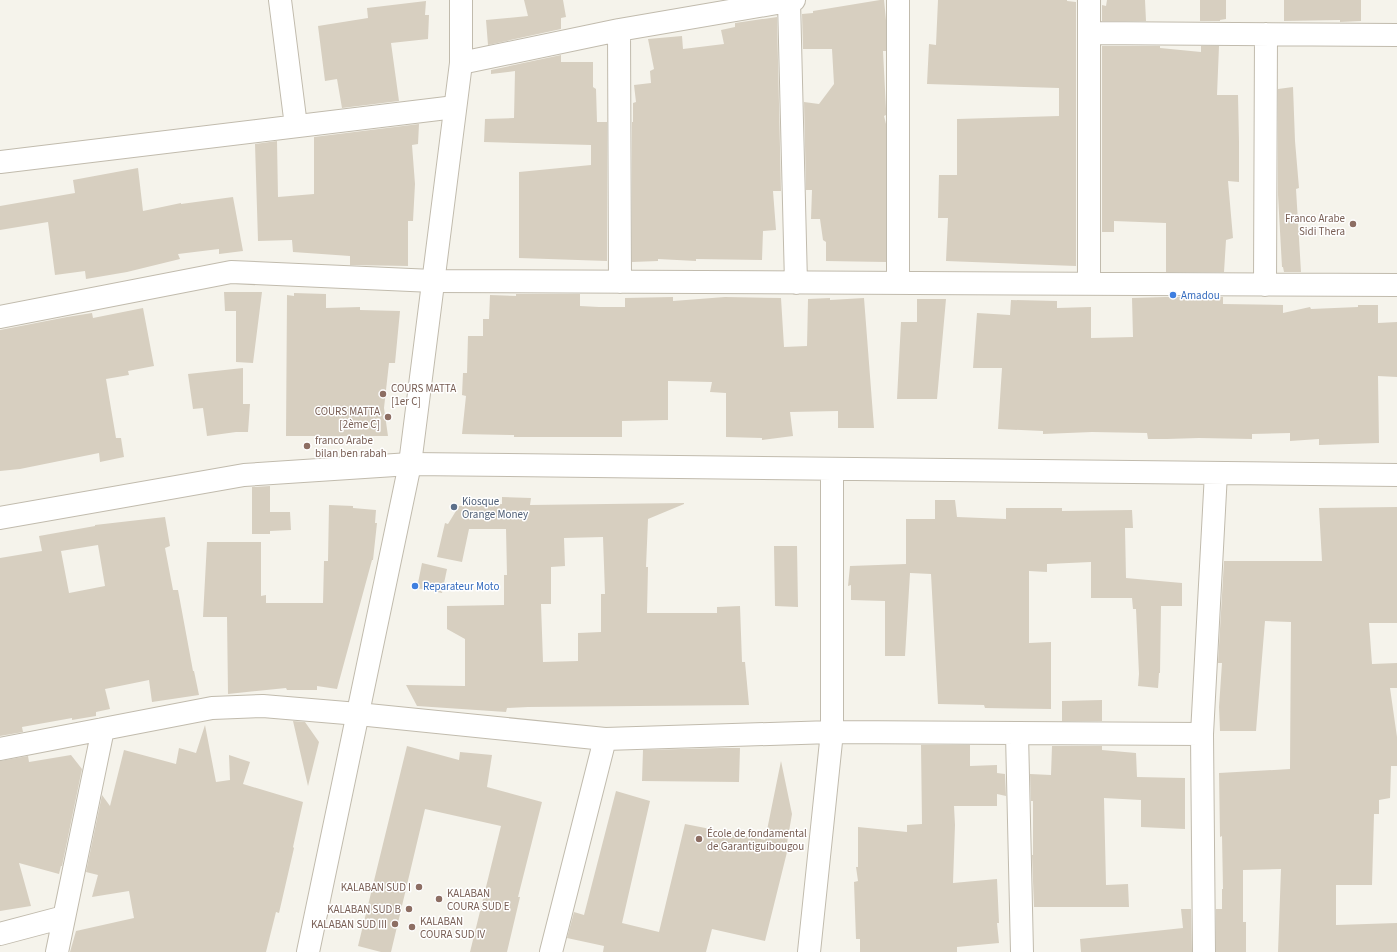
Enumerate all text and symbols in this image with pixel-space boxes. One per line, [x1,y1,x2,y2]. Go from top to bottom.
place label: Franco Arabe Sidi Thera [1285,211,1346,239]
marker: Franco Arabe Sidi Thera [1348,219,1358,229]
place label: Amadou [1181,288,1220,303]
marker: Amadou [1168,290,1178,300]
place label: COURS MATTA [1er C] [391,381,456,409]
marker: COURS MATTA [1er C] [378,389,388,399]
place label: COURS MATTA [2ème C] [315,404,380,432]
marker: COURS MATTA [2ème C] [383,412,393,422]
place label: franco Arabe bilan ben rabah [315,433,387,461]
marker: franco Arabe bilan ben rabah [302,441,312,451]
place label: Kiosque Orange Money [462,494,528,522]
marker: Kiosque Orange Money [449,502,459,512]
place label: Reparateur Moto [423,579,499,594]
marker: Reparateur Moto [410,581,420,591]
place label: École de fondamental de Garantiguibougou [707,826,807,854]
marker: École de fondamental de Garantiguibougou [694,834,704,844]
place label: KALABAN SUD I [341,880,411,895]
marker: KALABAN SUD I [414,882,424,892]
place label: KALABAN COURA SUD E [447,886,510,914]
marker: KALABAN COURA SUD E [434,894,444,904]
place label: KALABAN SUD B [327,902,402,917]
marker: KALABAN SUD B [404,904,414,914]
place label: KALABAN COURA SUD IV [420,914,486,942]
place label: KALABAN SUD III [311,917,387,932]
marker: KALABAN SUD III [390,919,400,929]
marker: KALABAN COURA SUD IV [407,922,417,932]

